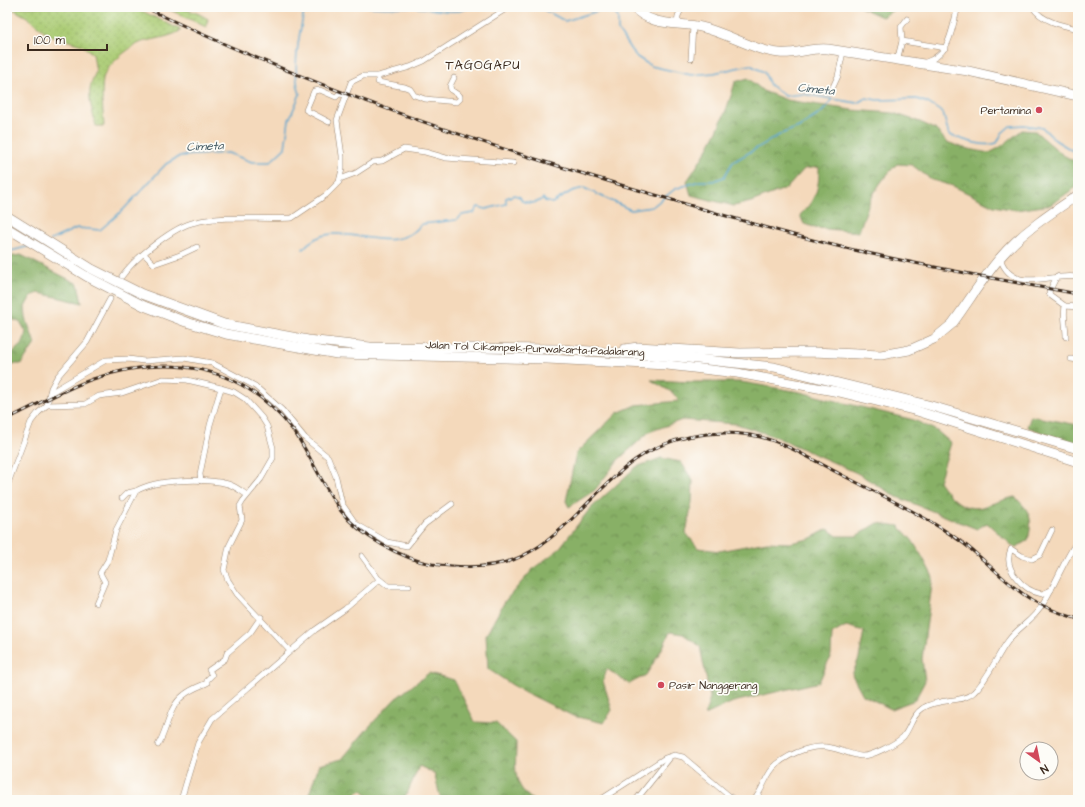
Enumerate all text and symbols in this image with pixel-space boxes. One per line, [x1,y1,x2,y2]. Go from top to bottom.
scale bar [28,26,107,52]
text: 100 m [34,32,65,49]
district label: TAGOGAPU [445,56,521,74]
water label: Cimeta [797,79,836,100]
place label: Pertamina [981,103,1031,118]
marker: Pertamina [1034,105,1044,115]
water label: Cimeta [186,137,225,156]
street label: Jalan Tol Cikampek–Purwakarta–Padalarang [425,337,645,361]
place label: Pasir Nanggerang [669,678,758,694]
marker: Pasir Nanggerang [656,680,666,690]
north arrow [1019,741,1059,781]
text: N [1037,761,1051,777]

